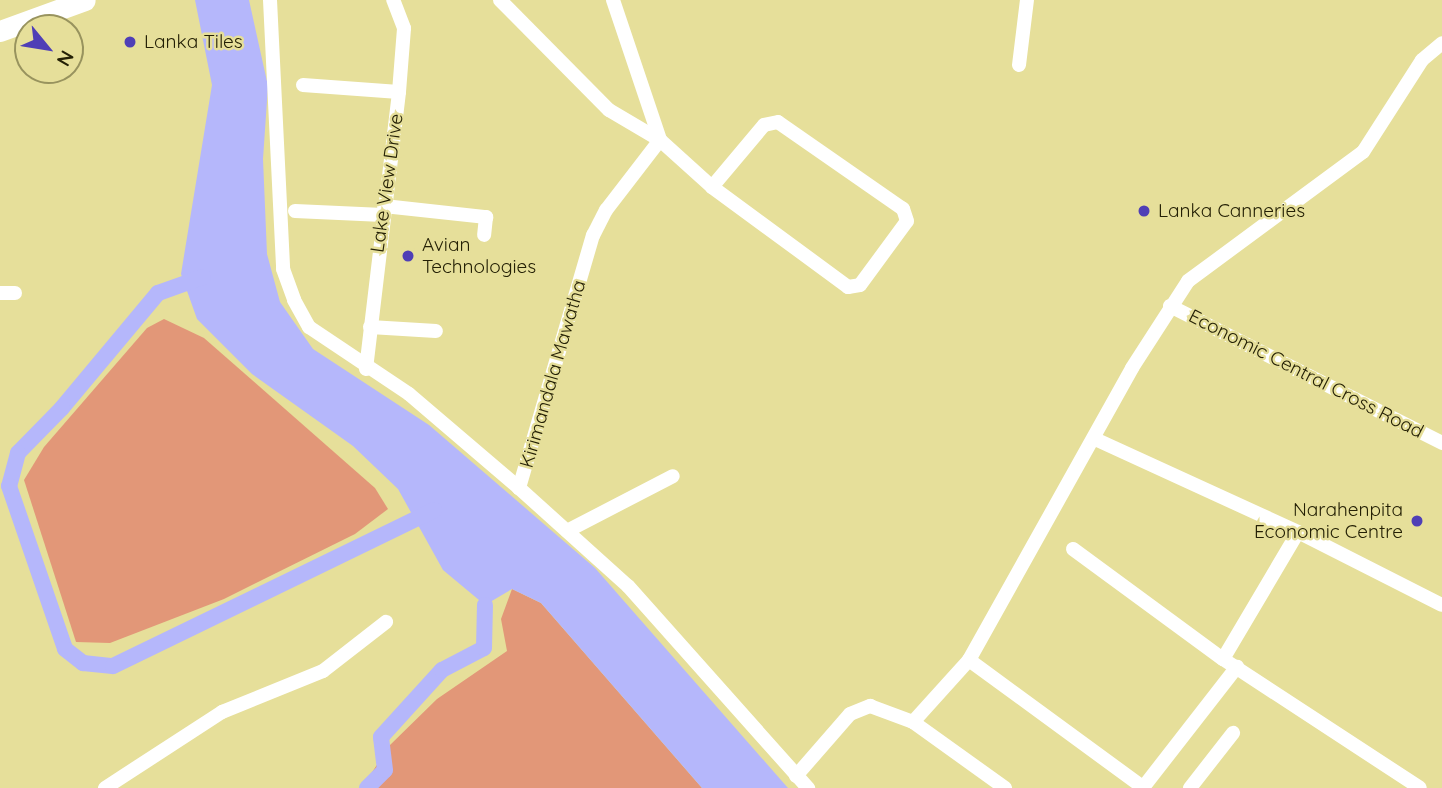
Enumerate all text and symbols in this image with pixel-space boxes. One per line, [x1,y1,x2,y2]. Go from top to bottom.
north arrow [14,14,84,84]
place label: Lanka Tiles [144,31,243,53]
marker: Lanka Tiles [122,34,138,50]
text: N [52,46,79,71]
street label: Lake View Drive [366,112,408,254]
place label: Lanka Canneries [1158,200,1305,222]
marker: Lanka Canneries [1136,203,1152,219]
place label: Avian Technologies [422,234,536,278]
marker: Avian Technologies [400,248,416,264]
street label: Kirimandala Mawatha [515,278,591,470]
street label: Economic Central Cross Road [1185,305,1427,443]
place label: Narahenpita Economic Centre [1254,499,1403,543]
marker: Narahenpita Economic Centre [1409,513,1425,529]

